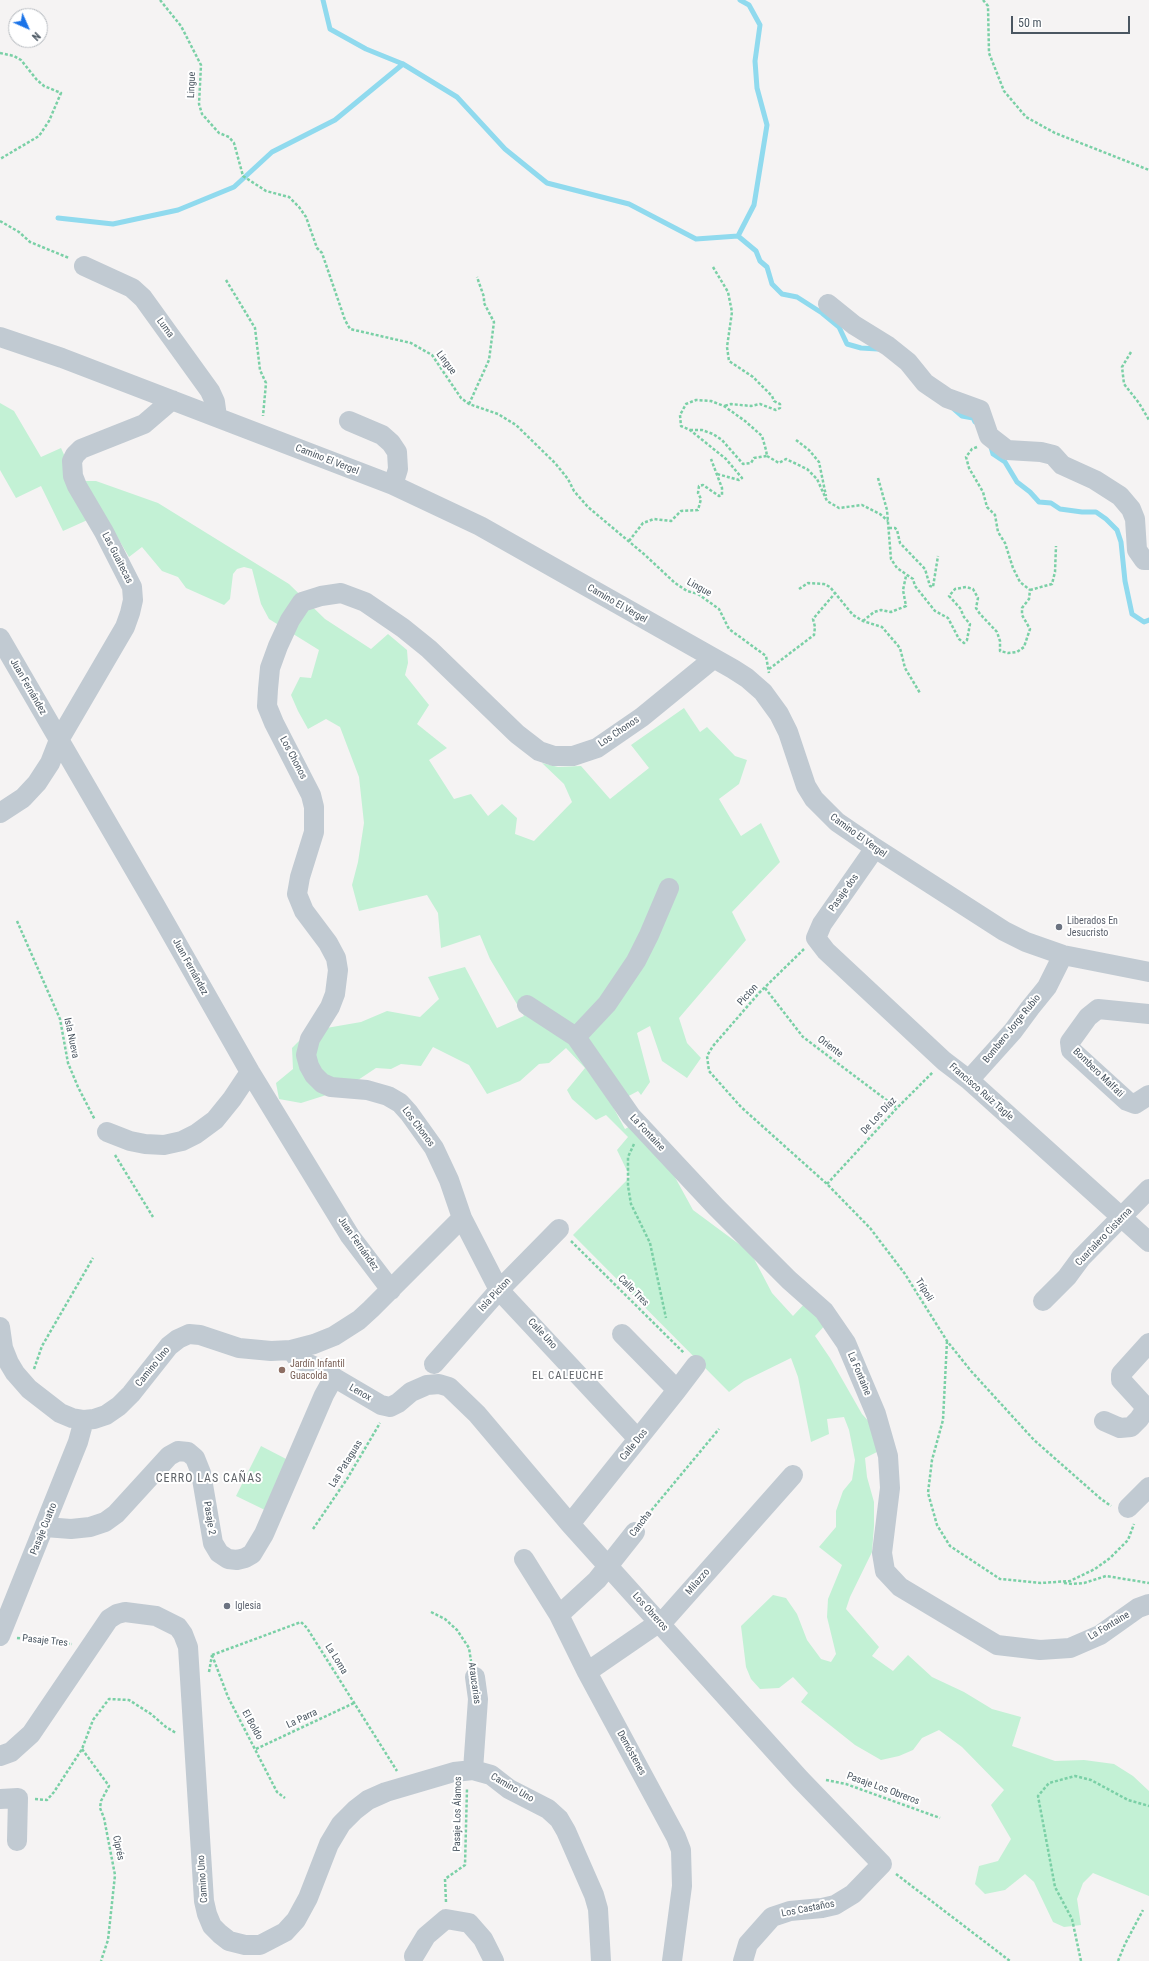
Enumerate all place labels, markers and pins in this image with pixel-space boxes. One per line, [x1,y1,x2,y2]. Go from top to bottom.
place label: Liberados En Jesucristo [1067,915,1118,938]
marker: Liberados En Jesucristo [1054,922,1064,932]
place label: Jardín Infantil Guacolda [290,1358,345,1382]
marker: Jardín Infantil Guacolda [277,1365,287,1375]
place label: Iglesia [235,1600,261,1612]
marker: Iglesia [222,1601,232,1611]

